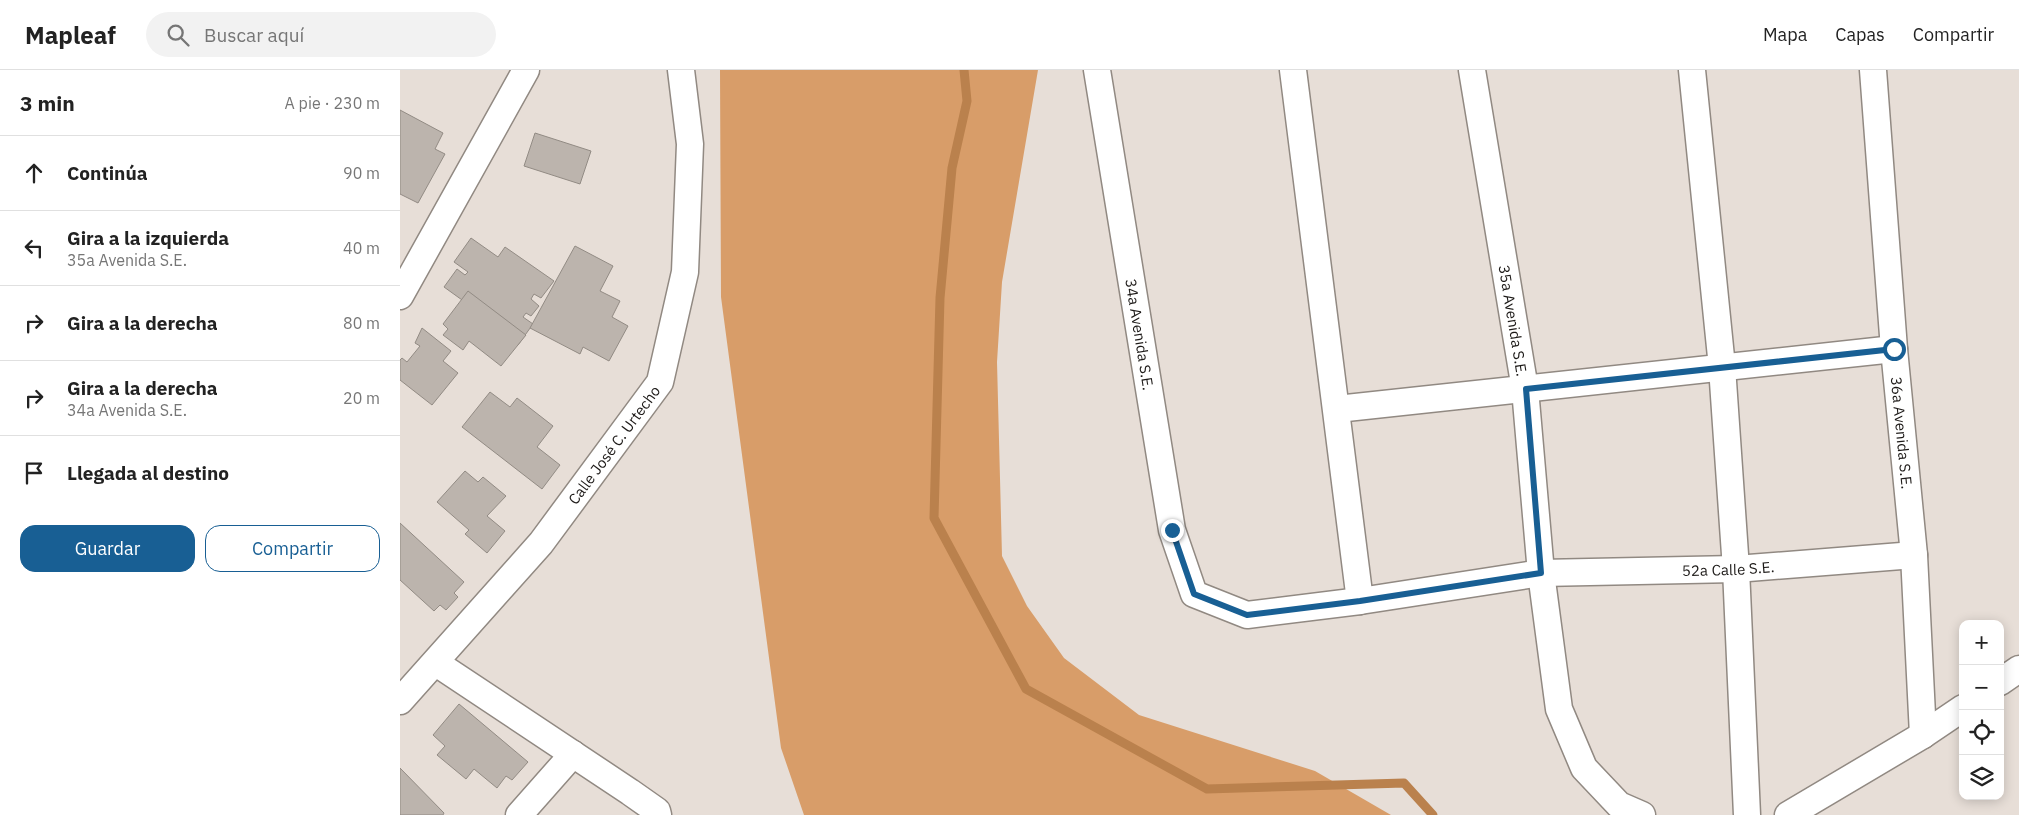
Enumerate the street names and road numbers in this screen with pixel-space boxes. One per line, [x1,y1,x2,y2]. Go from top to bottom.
street label: 35a Avenida S.E. [1495,263,1532,378]
street label: 34a Avenida S.E. [1122,277,1159,392]
street label: 36a Avenida S.E. [1887,376,1917,490]
street label: Calle José C. Urtecho [563,382,664,508]
street label: 52a Calle S.E. [1682,557,1775,580]

